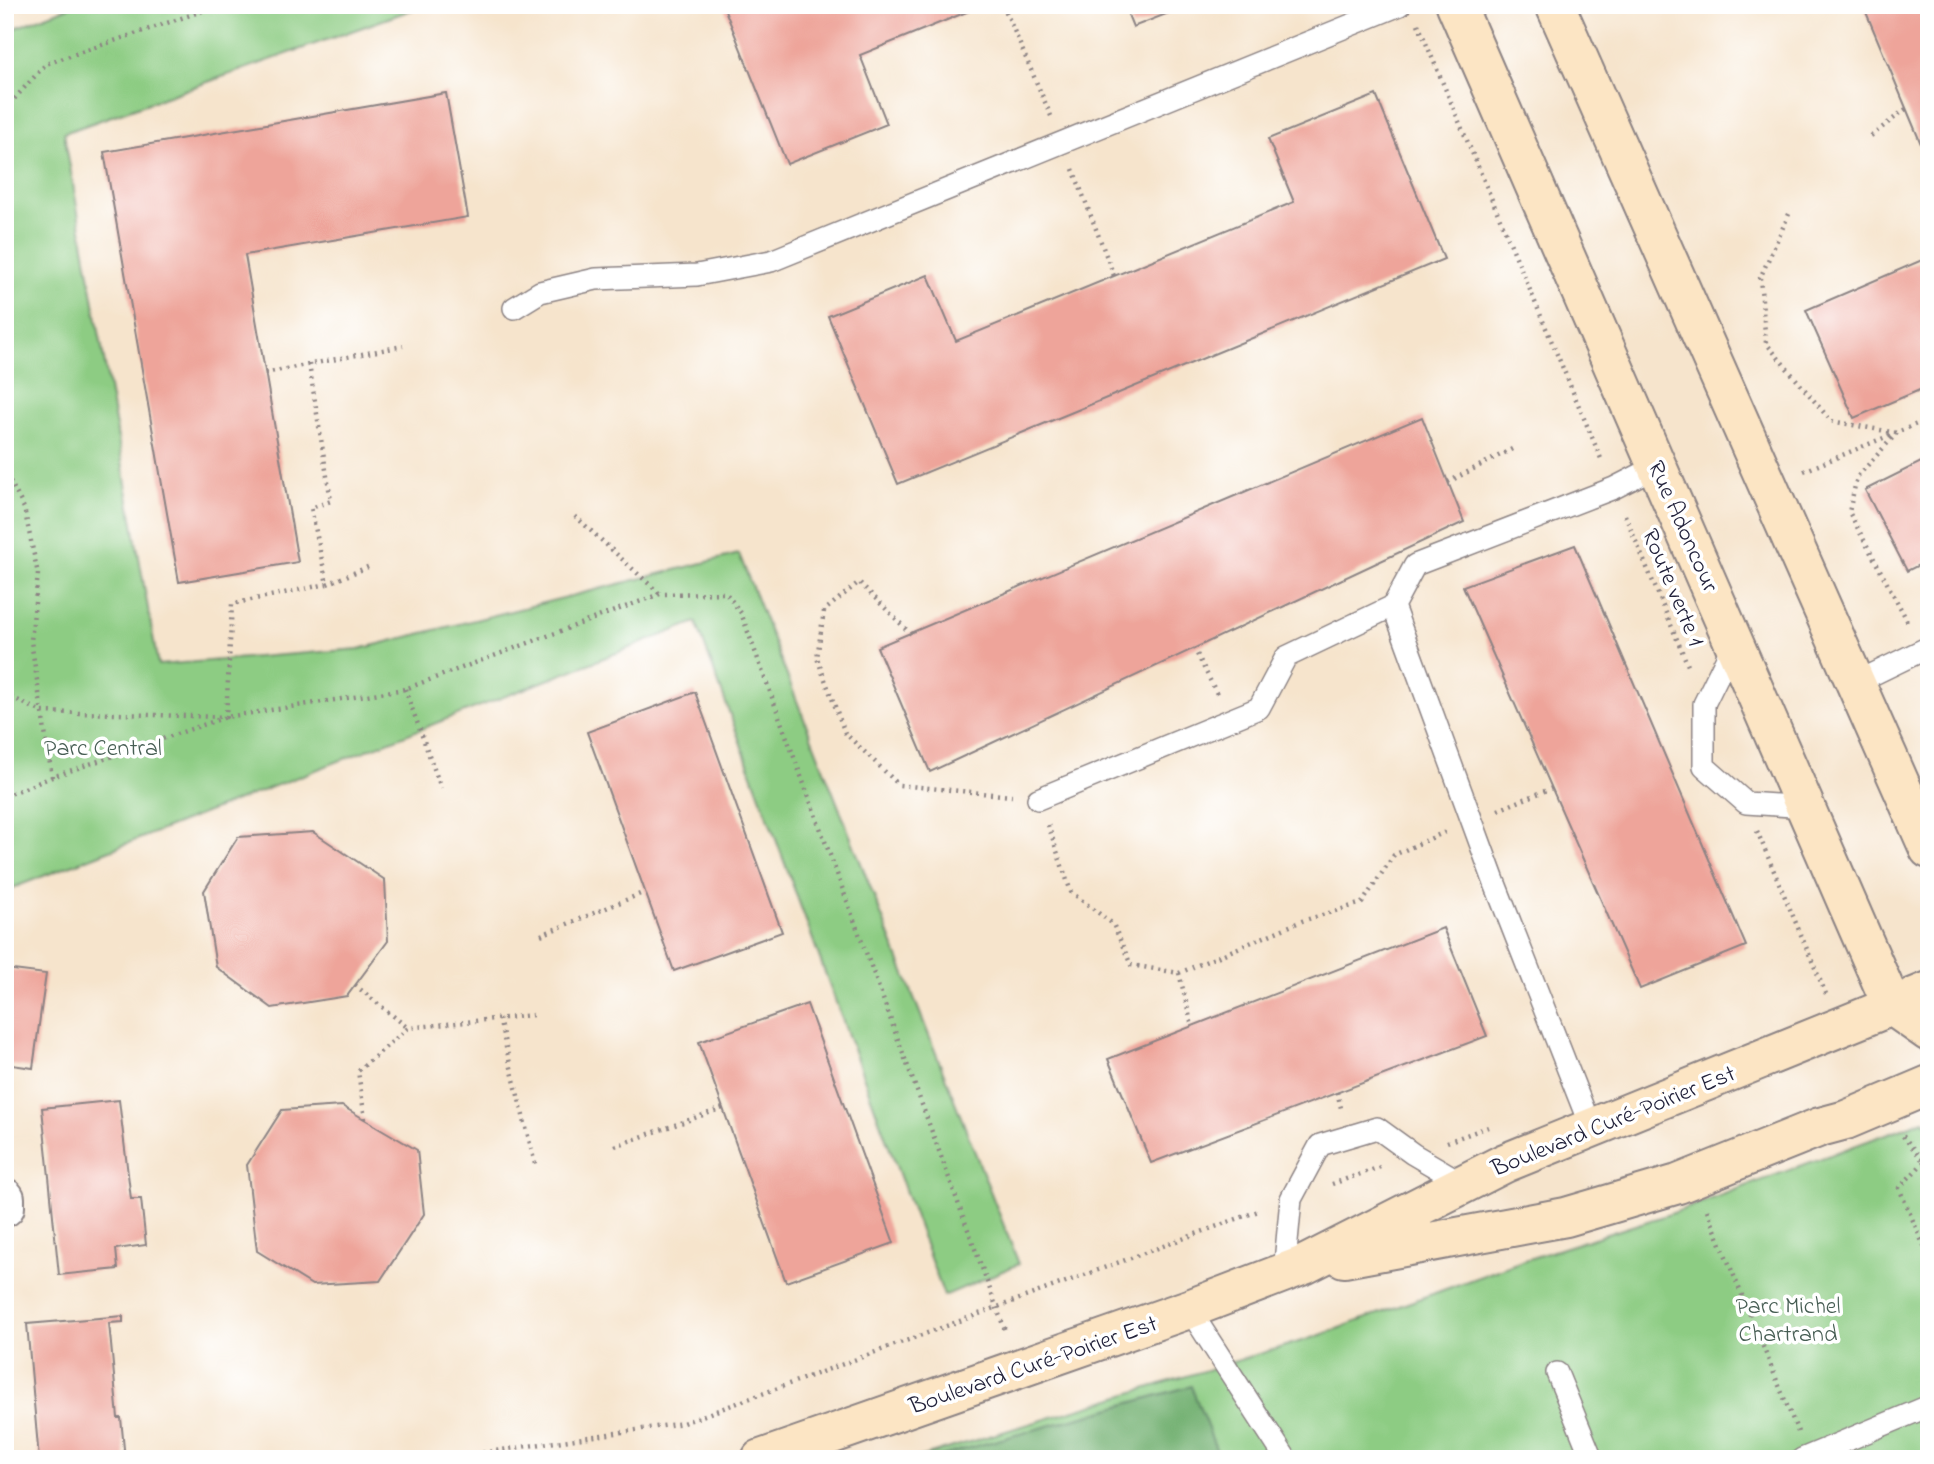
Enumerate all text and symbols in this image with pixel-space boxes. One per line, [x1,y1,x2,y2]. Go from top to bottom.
street label: Rue Adoncour [1637,456,1727,599]
street label: Route verte 1 [1631,524,1712,653]
park label: Parc Central [44,732,162,767]
street label: Boulevard Curé-Poirier Est [1486,1057,1741,1188]
park label: Parc Michel Chartrand [1735,1290,1841,1353]
street label: Boulevard Curé-Poirier Est [904,1307,1163,1426]

